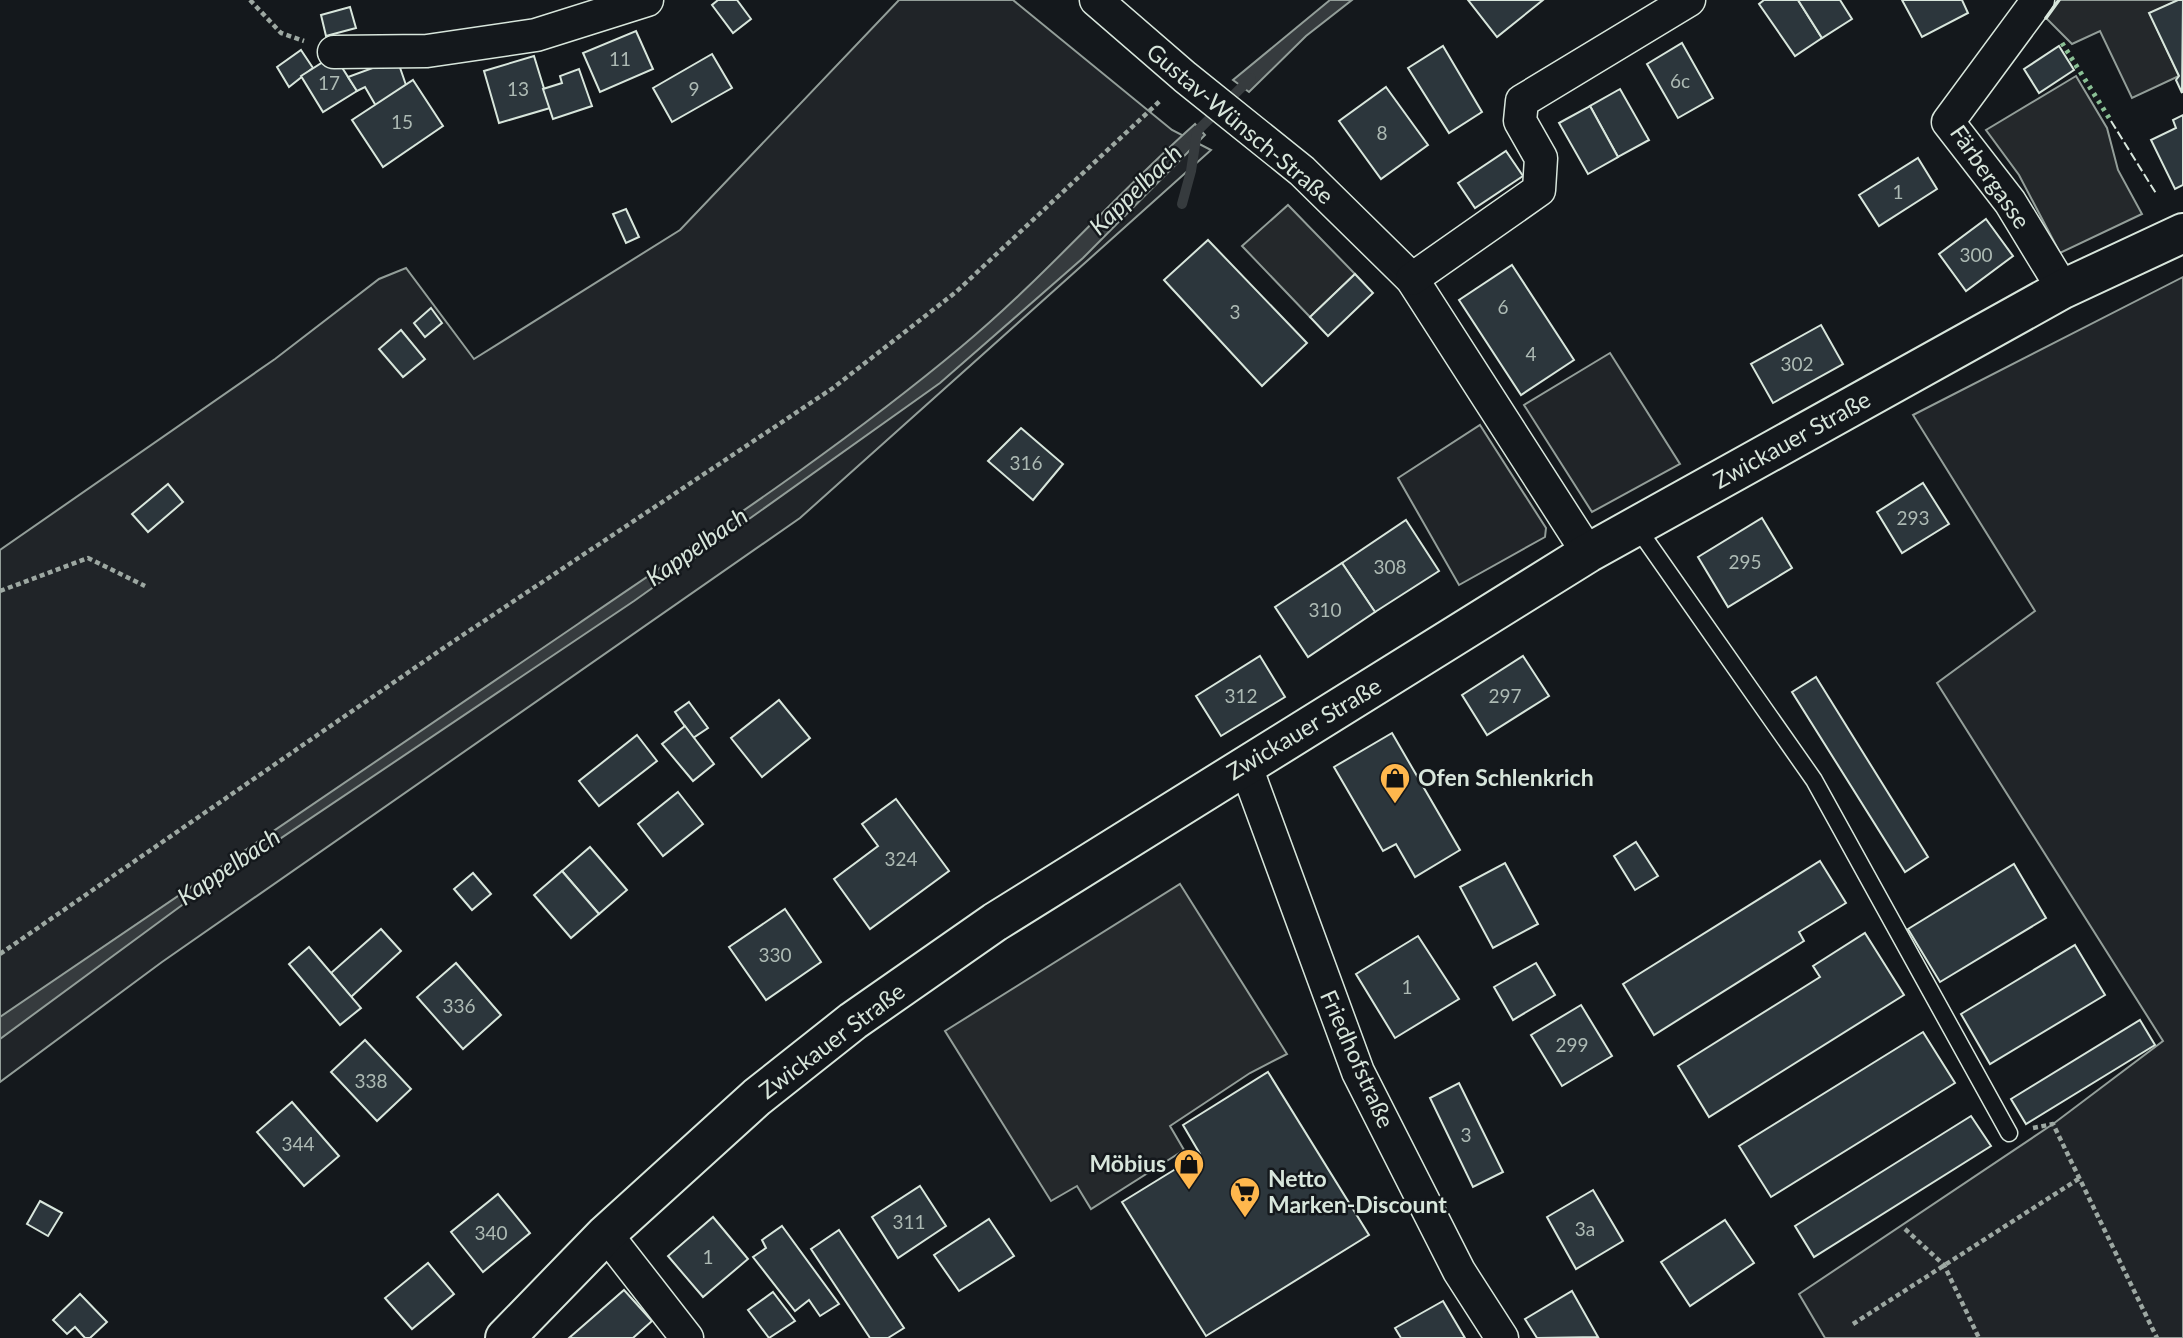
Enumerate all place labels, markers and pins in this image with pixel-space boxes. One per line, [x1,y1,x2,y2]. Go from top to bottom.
shop icon: Ofen Schlenkrich [1378,761,1412,805]
place label: Ofen Schlenkrich [1418,763,1594,791]
shop icon: Möbius [1172,1147,1206,1191]
place label: Möbius [1089,1149,1166,1177]
place label: Netto Marken-Discount [1268,1164,1447,1218]
supermarket icon: Netto Marken-Discount [1228,1175,1262,1219]

